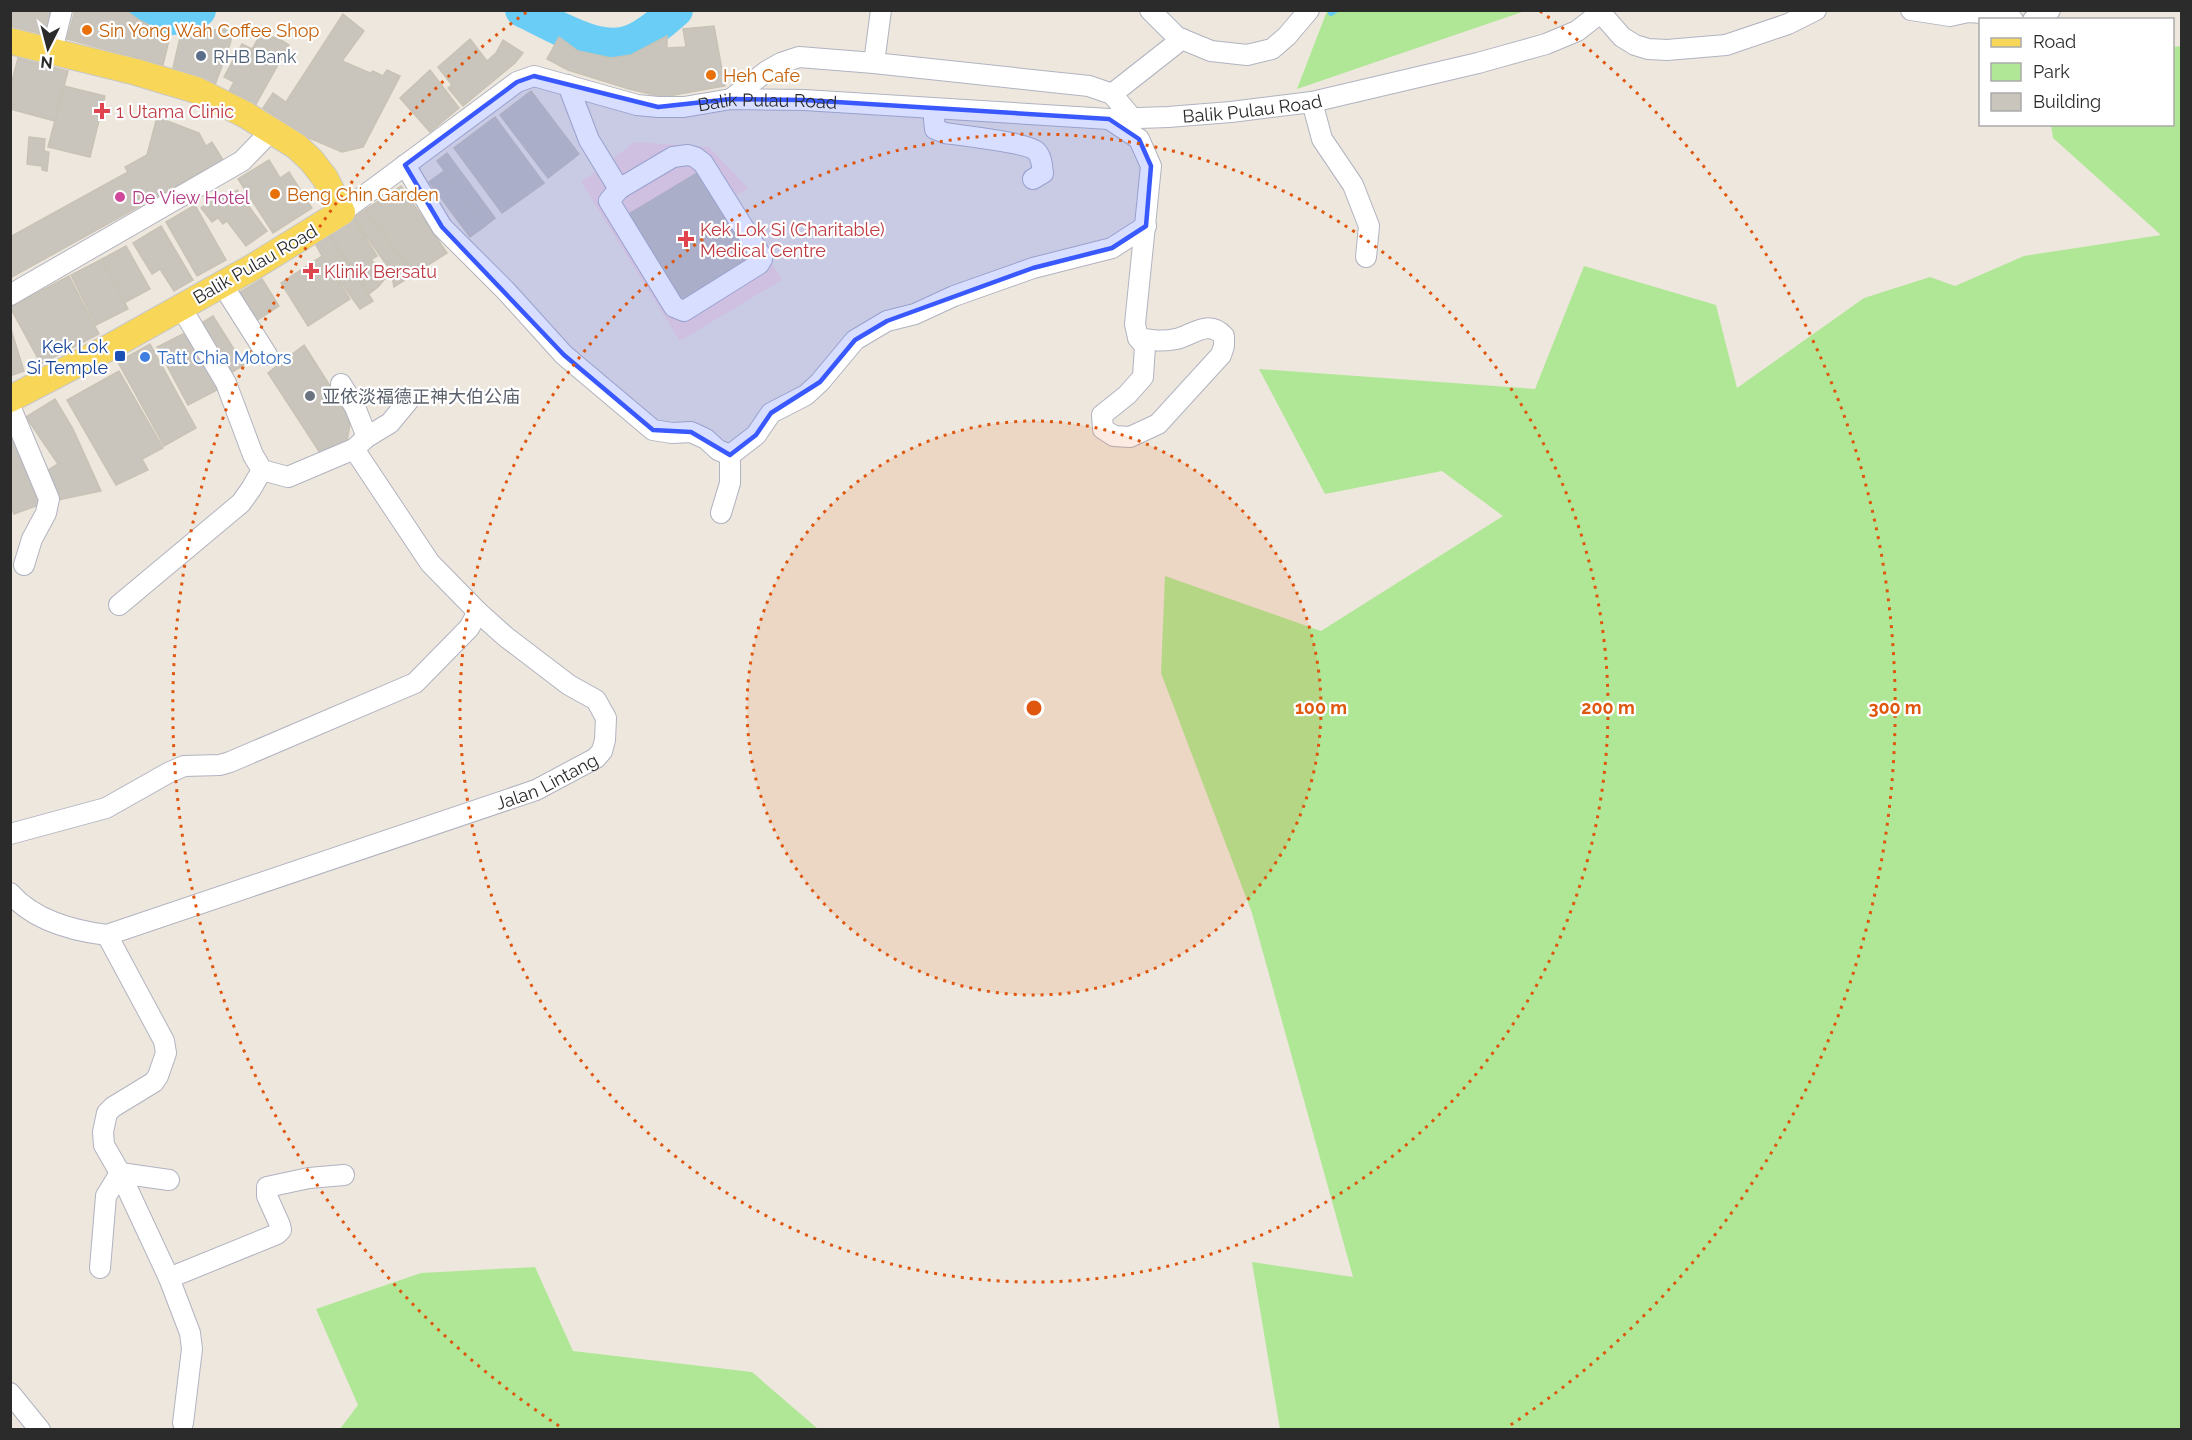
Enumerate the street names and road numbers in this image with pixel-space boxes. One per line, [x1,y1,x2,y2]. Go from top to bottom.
street label: Balik Pulau Road [696,88,838,115]
street label: Balik Pulau Road [1182,90,1324,126]
street label: Balik Pulau Road [189,220,321,308]
street label: Jalan Lintang [493,749,601,813]

